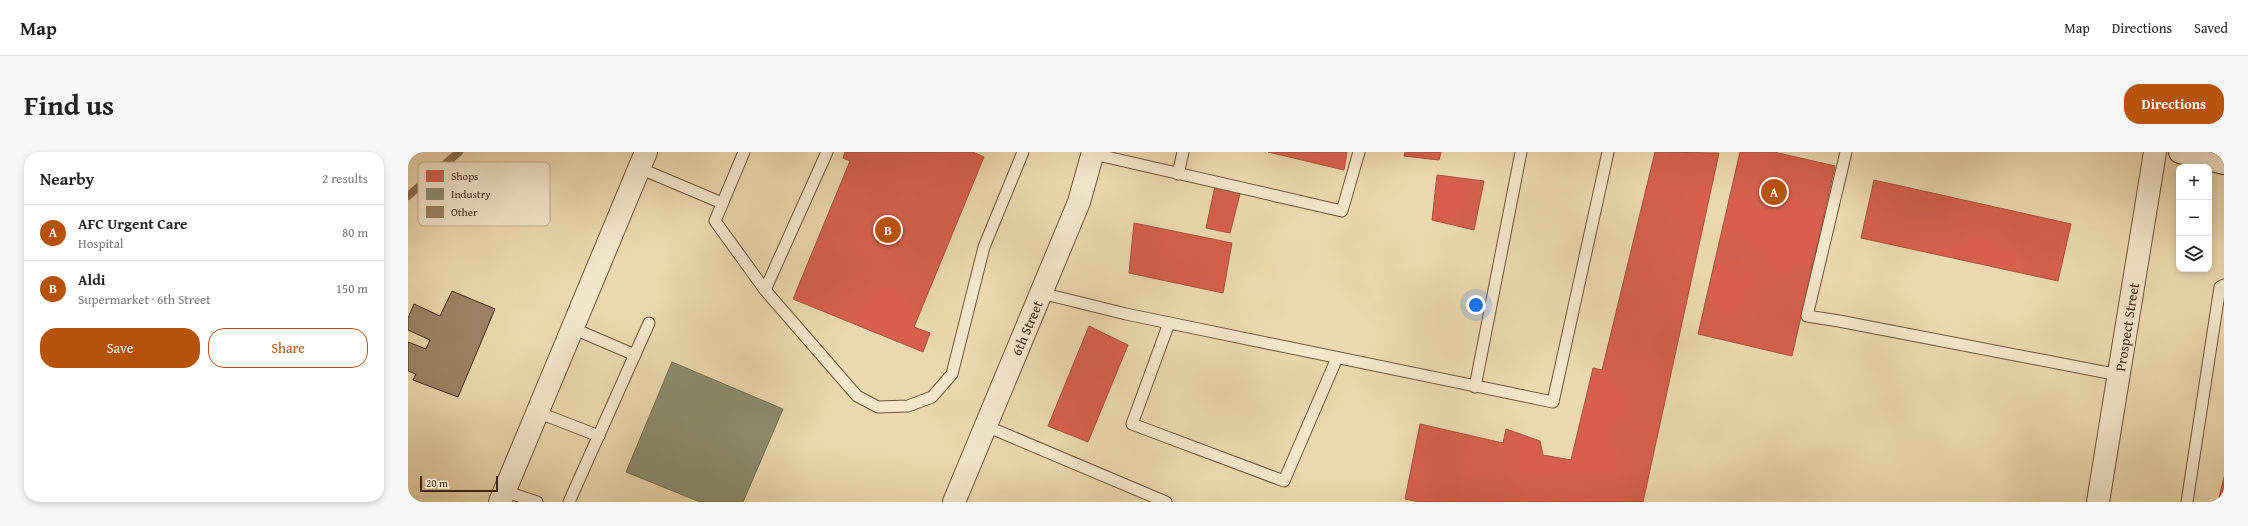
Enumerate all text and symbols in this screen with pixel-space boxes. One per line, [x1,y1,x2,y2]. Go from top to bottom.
text: Map [20,14,57,42]
text: Map [2064,18,2090,38]
text: Directions [2112,18,2172,38]
text: Saved [2194,18,2228,38]
text: Find us [24,84,114,125]
button: Directions [2124,84,2224,124]
legend [418,162,550,226]
map controls [2176,164,2212,272]
button: + [2176,164,2212,200]
text: Nearby [40,166,94,191]
text: Shops [451,168,478,184]
text: 2 results [322,169,368,188]
pin: A [1761,177,1787,207]
text: Industry [451,186,491,202]
button: − [2176,200,2212,236]
text: Other [451,204,478,220]
text: AFC Urgent Care [78,213,187,234]
pin: B [875,215,901,245]
text: A [49,223,57,242]
text: 80 m [342,223,368,242]
text: Hospital [78,234,123,253]
button: layers [2176,236,2212,272]
text: Aldi [78,269,106,290]
text: B [49,279,57,298]
text: 150 m [336,279,368,298]
street label: Prospect Street [2110,281,2144,373]
text: Supermarket · 6th Street [78,290,211,309]
your location [1466,295,1486,315]
street label: 6th Street [1006,297,1048,359]
button: Save [40,328,200,368]
button: Share [208,328,368,368]
scale bar [420,474,498,493]
text: 20 m [426,475,448,491]

